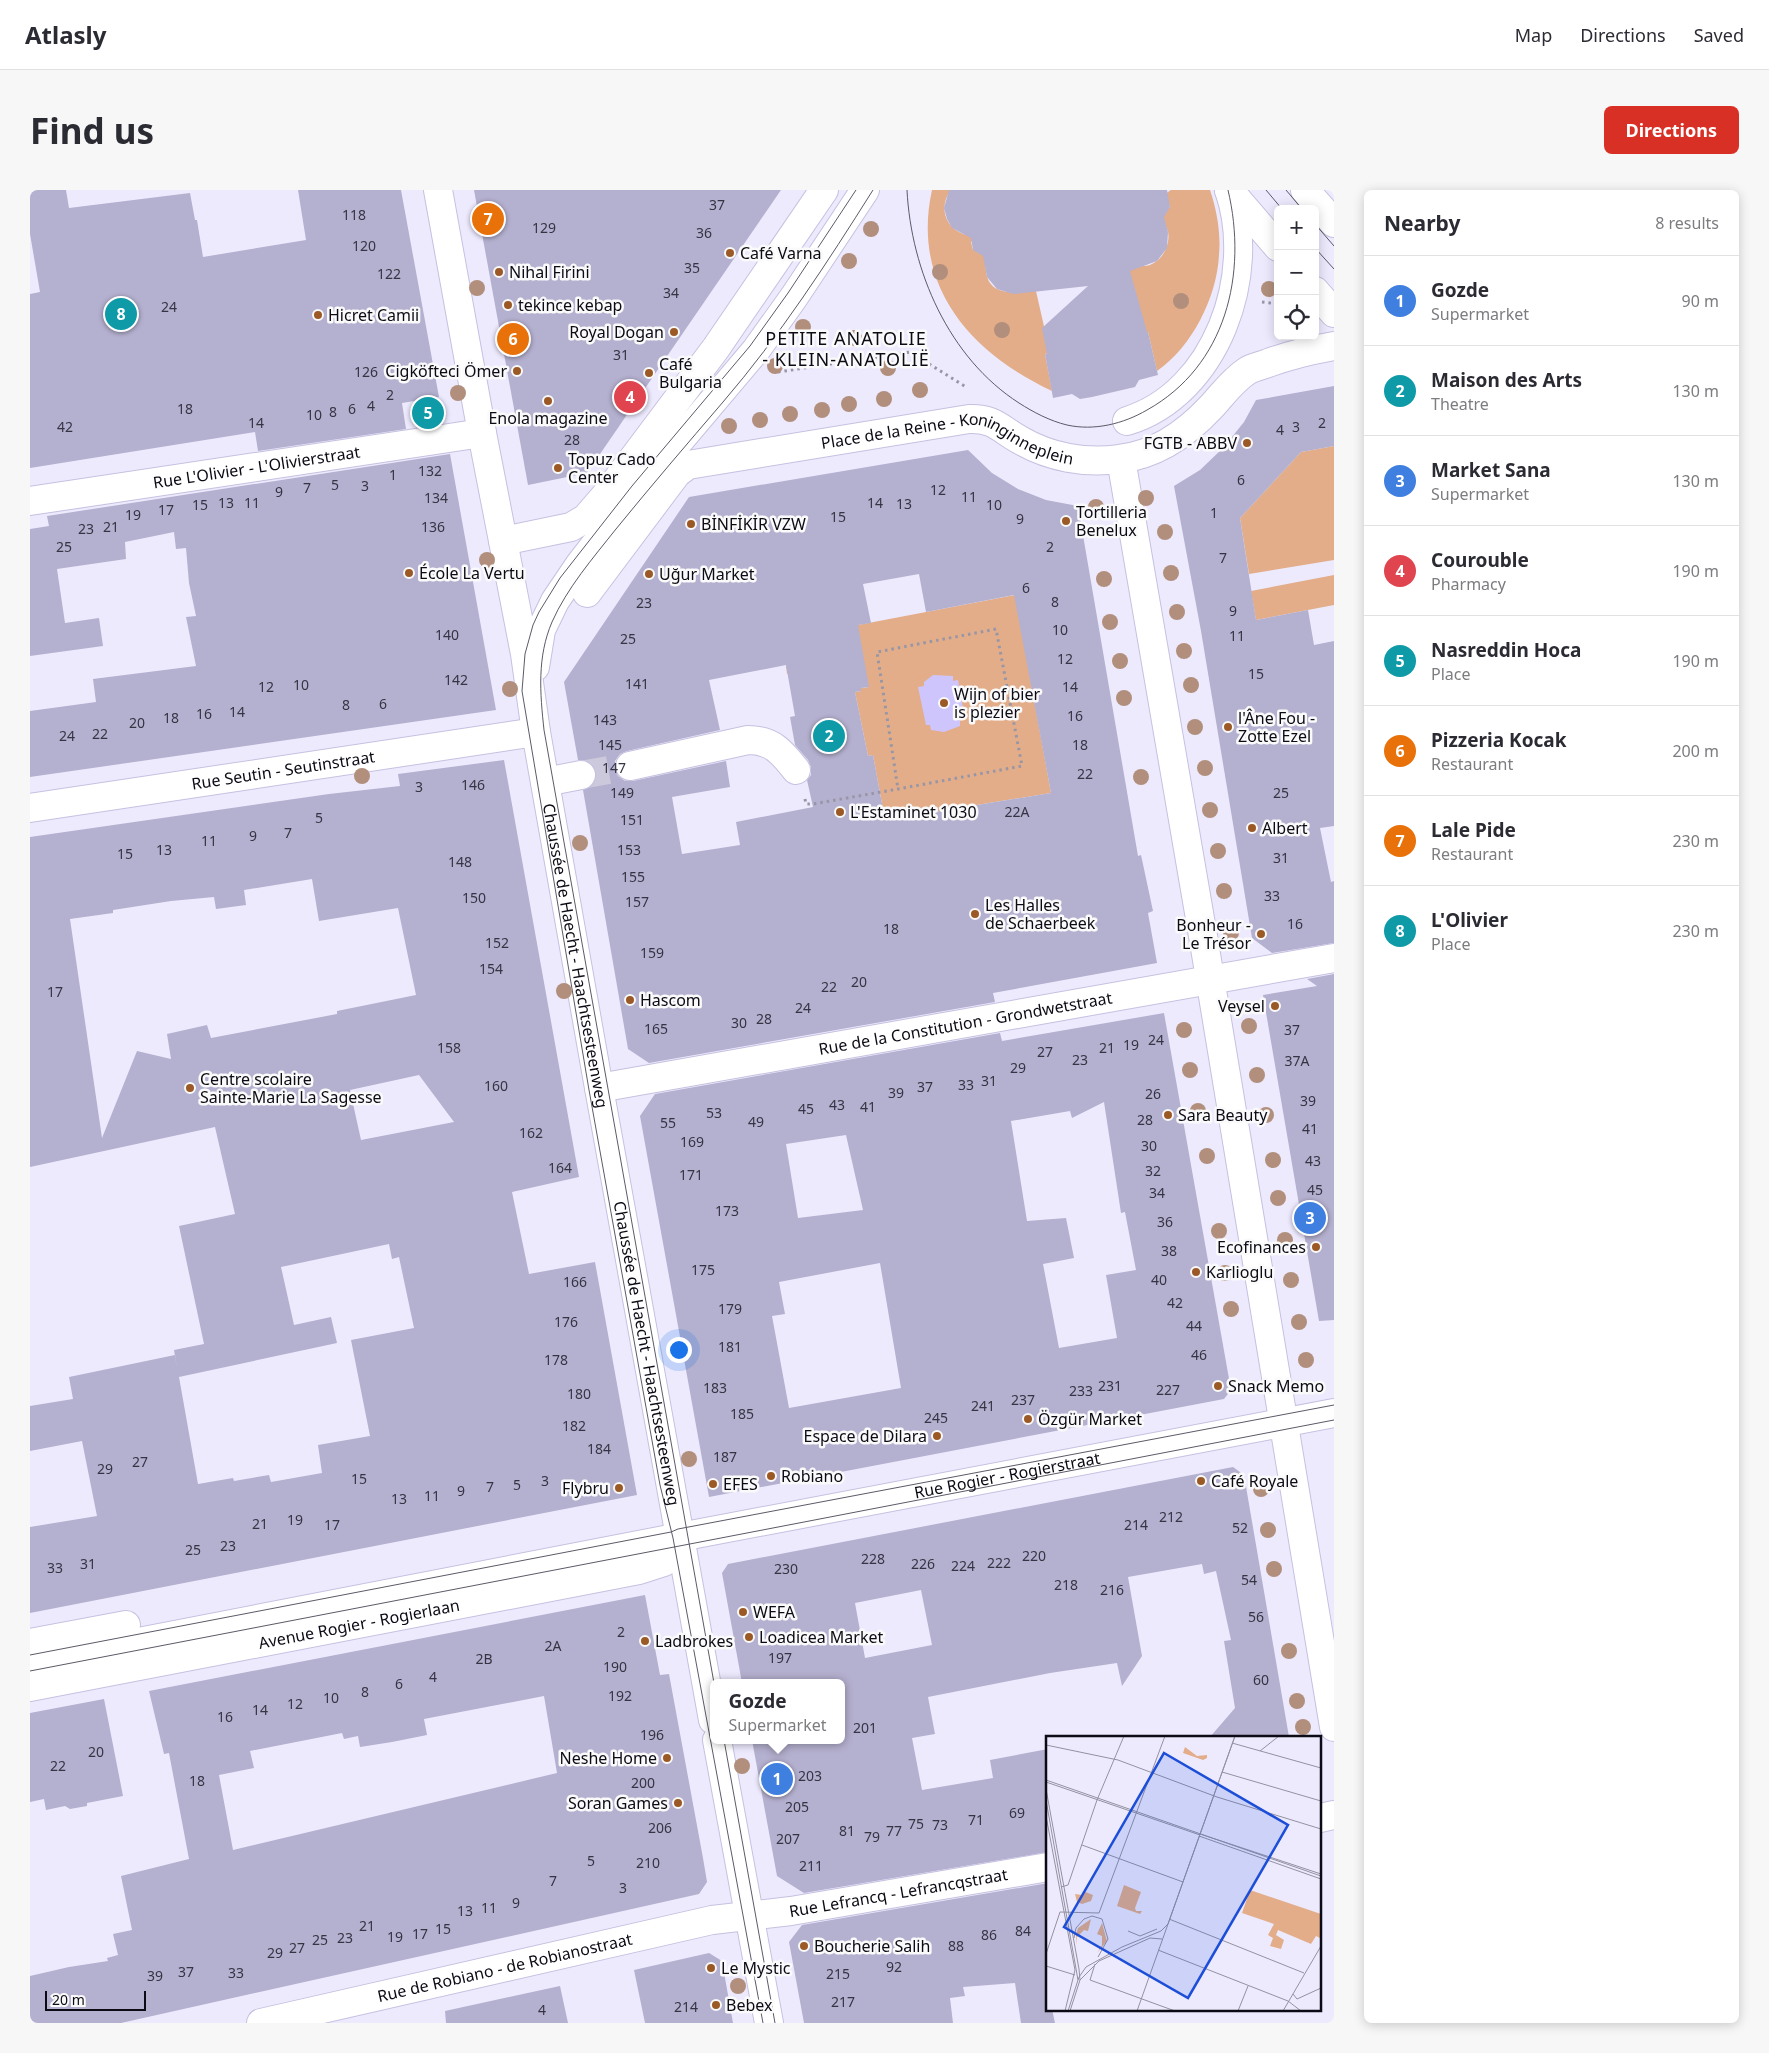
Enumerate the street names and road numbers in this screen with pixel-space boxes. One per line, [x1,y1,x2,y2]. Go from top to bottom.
street label: Place de la Reine - Koninginneplein [819,408,1075,470]
street label: Rue L'Olivier - L'Olivierstraat [152,440,362,493]
street label: Rue Seutin - Seutinstraat [190,745,377,795]
street label: Chaussée de Haecht - Haachtsesteenweg [538,802,613,1110]
street label: Rue de la Constitution - Grondwetstraat [817,986,1114,1060]
street label: Chaussée de Haecht - Haachtsesteenweg [609,1199,685,1507]
street label: Rue Rogier - Rogierstraat [912,1447,1102,1503]
street label: Avenue Rogier - Rogierlaan [257,1594,461,1654]
street label: Rue Lefrancq - Lefrancqstraat [787,1863,1009,1922]
street label: Rue de Robiano - de Robianostraat [375,1928,634,2007]

